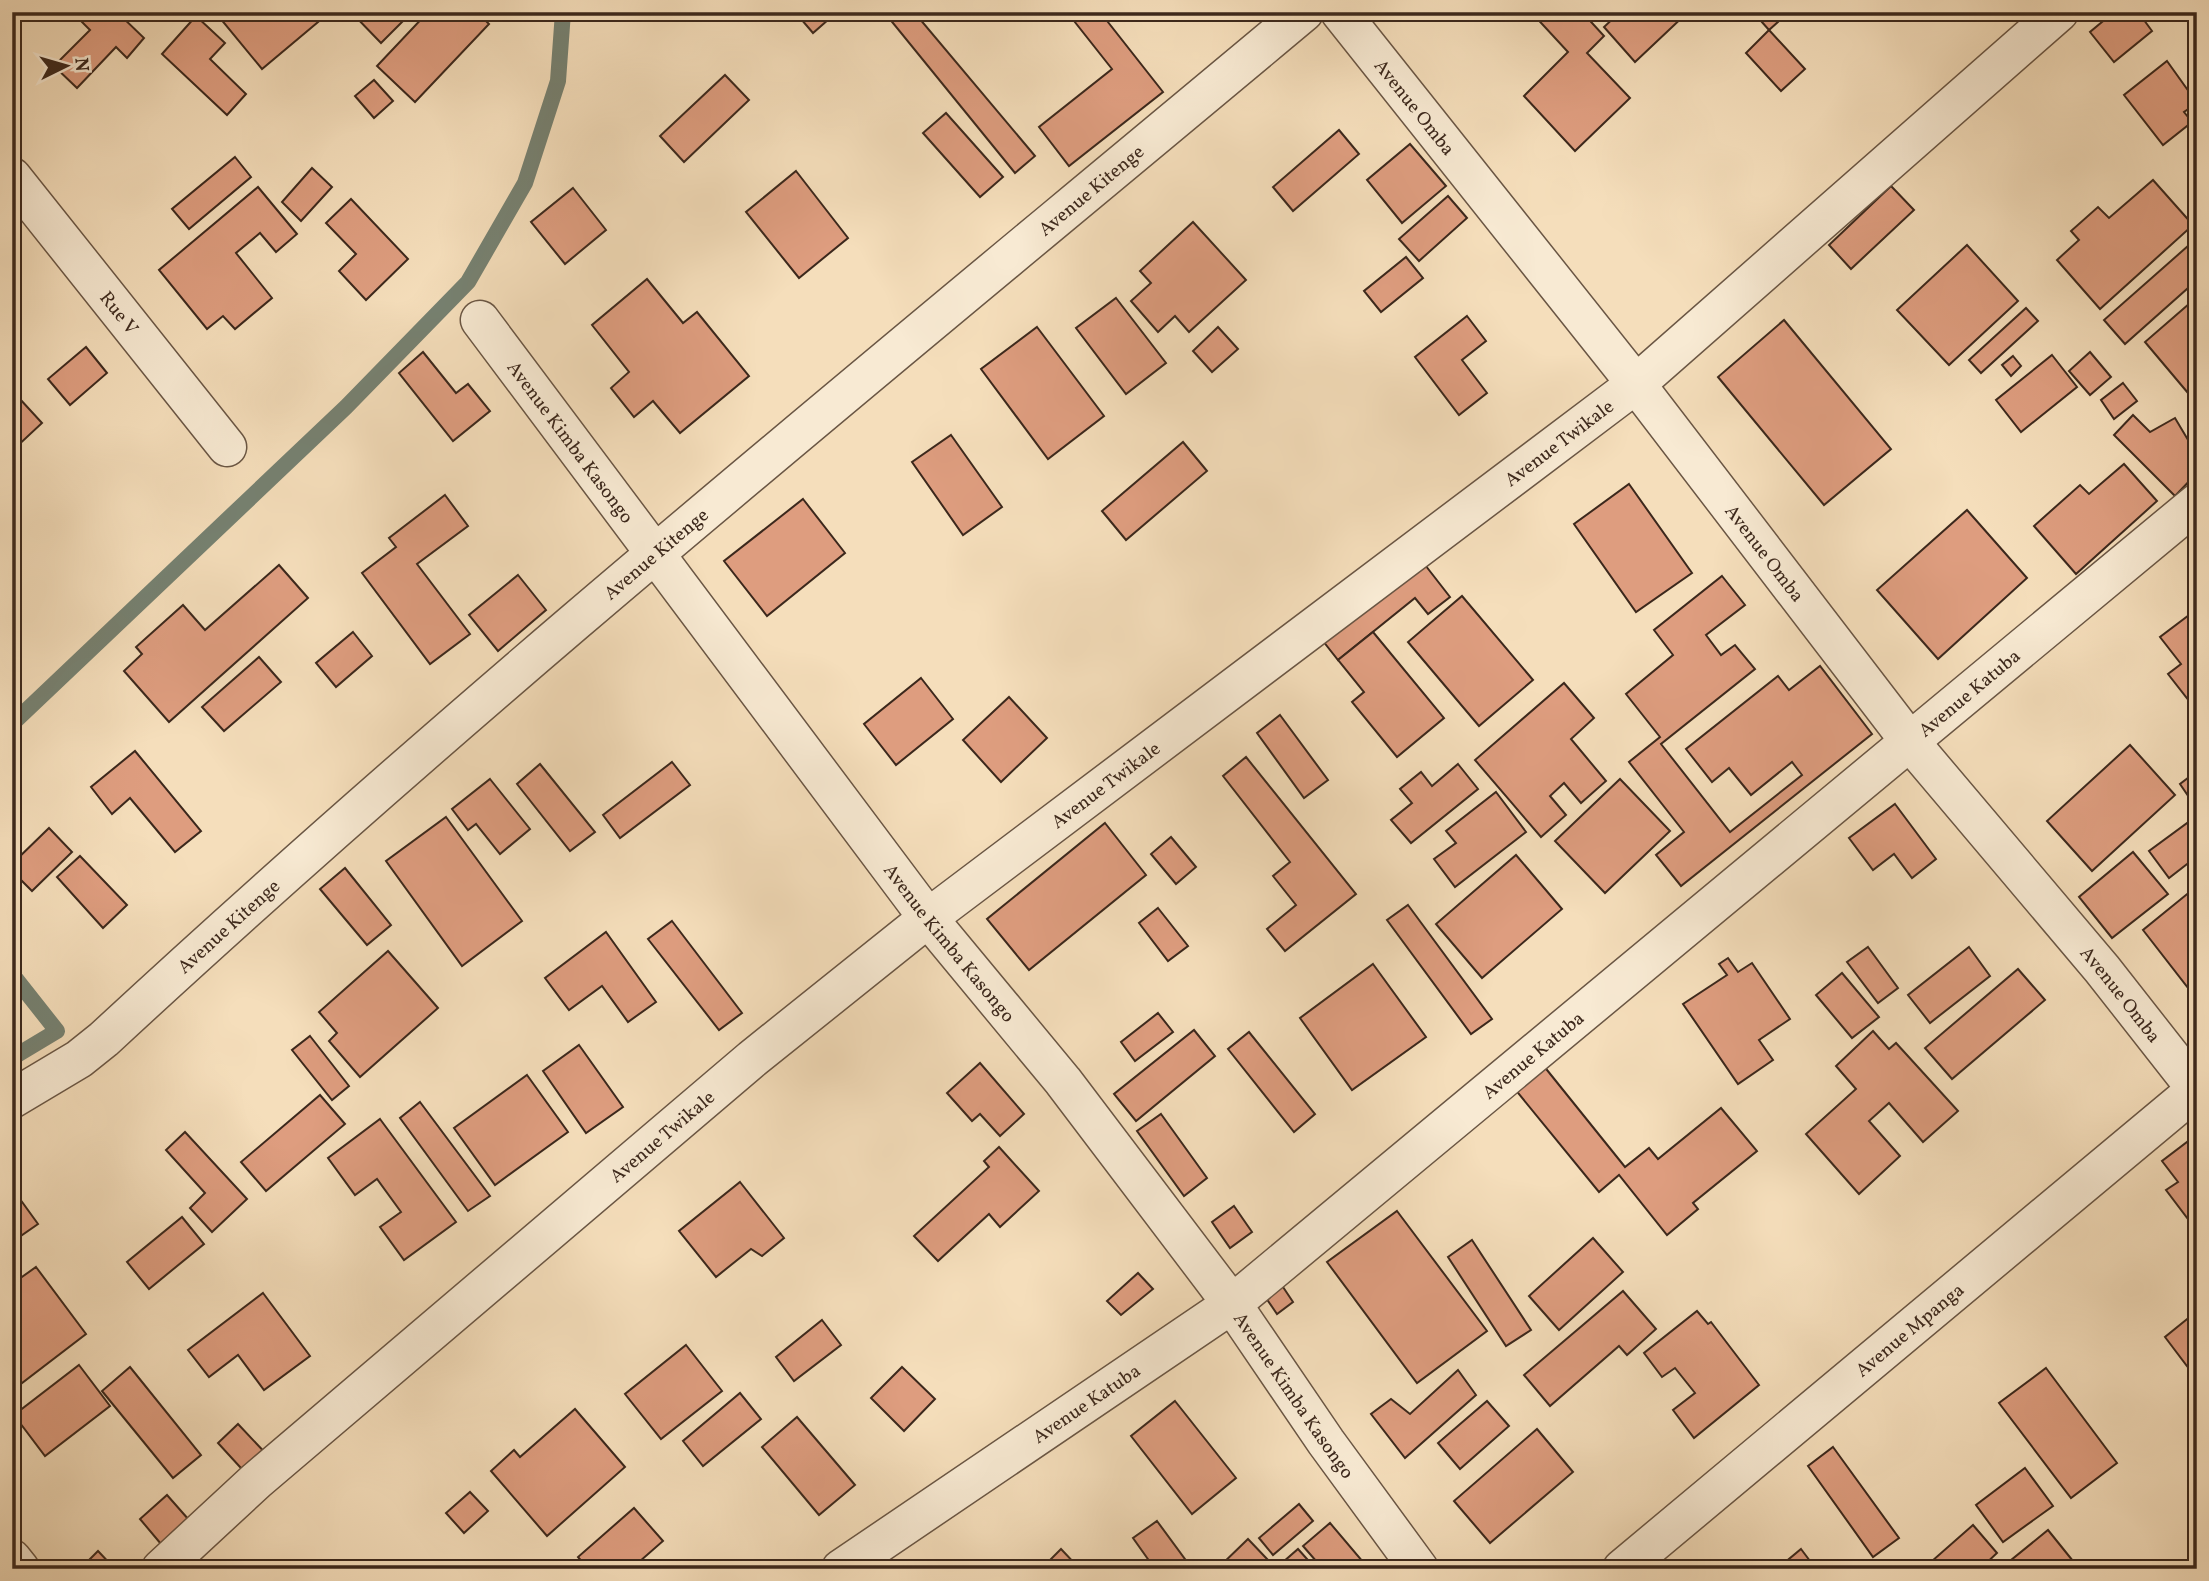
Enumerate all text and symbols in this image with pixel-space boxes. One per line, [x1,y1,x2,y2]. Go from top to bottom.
north arrow [32,32,102,102]
street label: Avenue Omba [1367,54,1460,162]
text: N [67,57,95,73]
street label: Avenue Kitenge [1033,140,1150,243]
street label: Rue V [93,286,144,341]
street label: Avenue Kimba Kasongo [500,356,639,529]
street label: Avenue Twikale [1500,394,1620,494]
street label: Avenue Omba [1718,500,1809,608]
street label: Avenue Kitenge [599,503,715,607]
street label: Avenue Katuba [1914,644,2027,744]
street label: Avenue Twikale [1046,736,1166,836]
street label: Avenue Kimba Kasongo [877,859,1020,1029]
street label: Avenue Kitenge [172,874,286,980]
street label: Avenue Omba [2073,941,2166,1049]
street label: Avenue Katuba [1477,1006,1590,1106]
street label: Avenue Twikale [605,1085,721,1190]
street label: Avenue Mpanga [1850,1278,1970,1384]
street label: Avenue Kimba Kasongo [1226,1308,1360,1485]
street label: Avenue Katuba [1028,1359,1146,1451]

